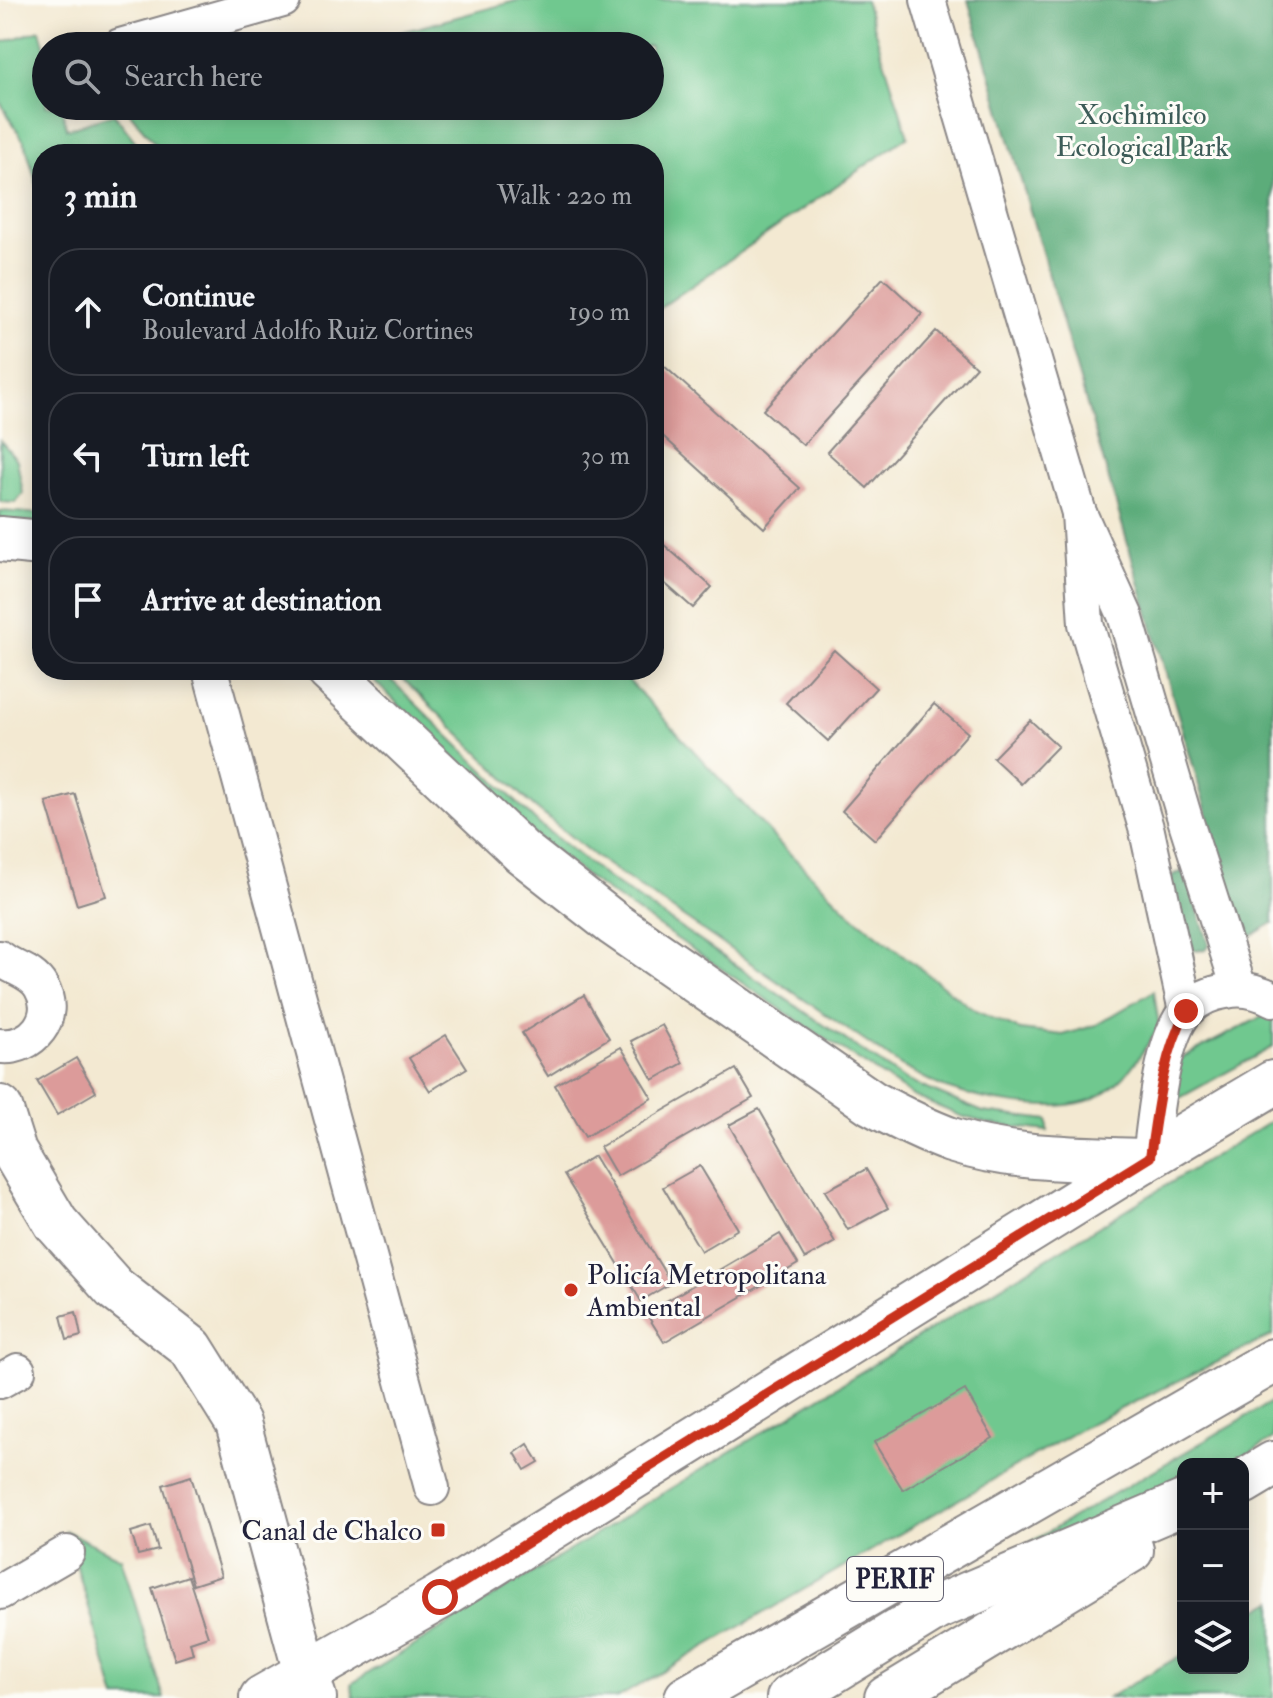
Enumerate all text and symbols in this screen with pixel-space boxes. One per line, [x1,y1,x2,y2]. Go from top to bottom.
search box [32,32,664,120]
icon: search [60,54,104,98]
text: Search here [124,58,263,95]
park label: Xochimilco Ecological Park [1055,98,1229,165]
text: 3 min [64,175,137,218]
text: Walk · 220 m [497,180,632,212]
text: Continue [142,278,255,315]
icon: ahead [66,290,110,334]
text: 190 m [569,296,630,328]
text: Boulevard Adolfo Ruiz Cortines [142,315,473,347]
icon: left [66,434,110,478]
text: Turn left [142,438,249,475]
text: 30 m [581,440,630,472]
icon: arrive [66,578,110,622]
text: Arrive at destination [142,582,382,619]
route end [1168,993,1204,1029]
place label: Policía Metropolitana Ambiental [586,1258,827,1325]
marker: Policía Metropolitana Ambiental [562,1281,580,1299]
map controls [1177,1458,1249,1674]
button: + [1177,1458,1249,1530]
place label: Canal de Chalco [241,1514,422,1549]
marker: Canal de Chalco [429,1521,447,1539]
button: − [1177,1530,1249,1602]
road number: PERIF [847,1557,943,1601]
route start [422,1579,458,1615]
button: layers [1177,1602,1249,1674]

